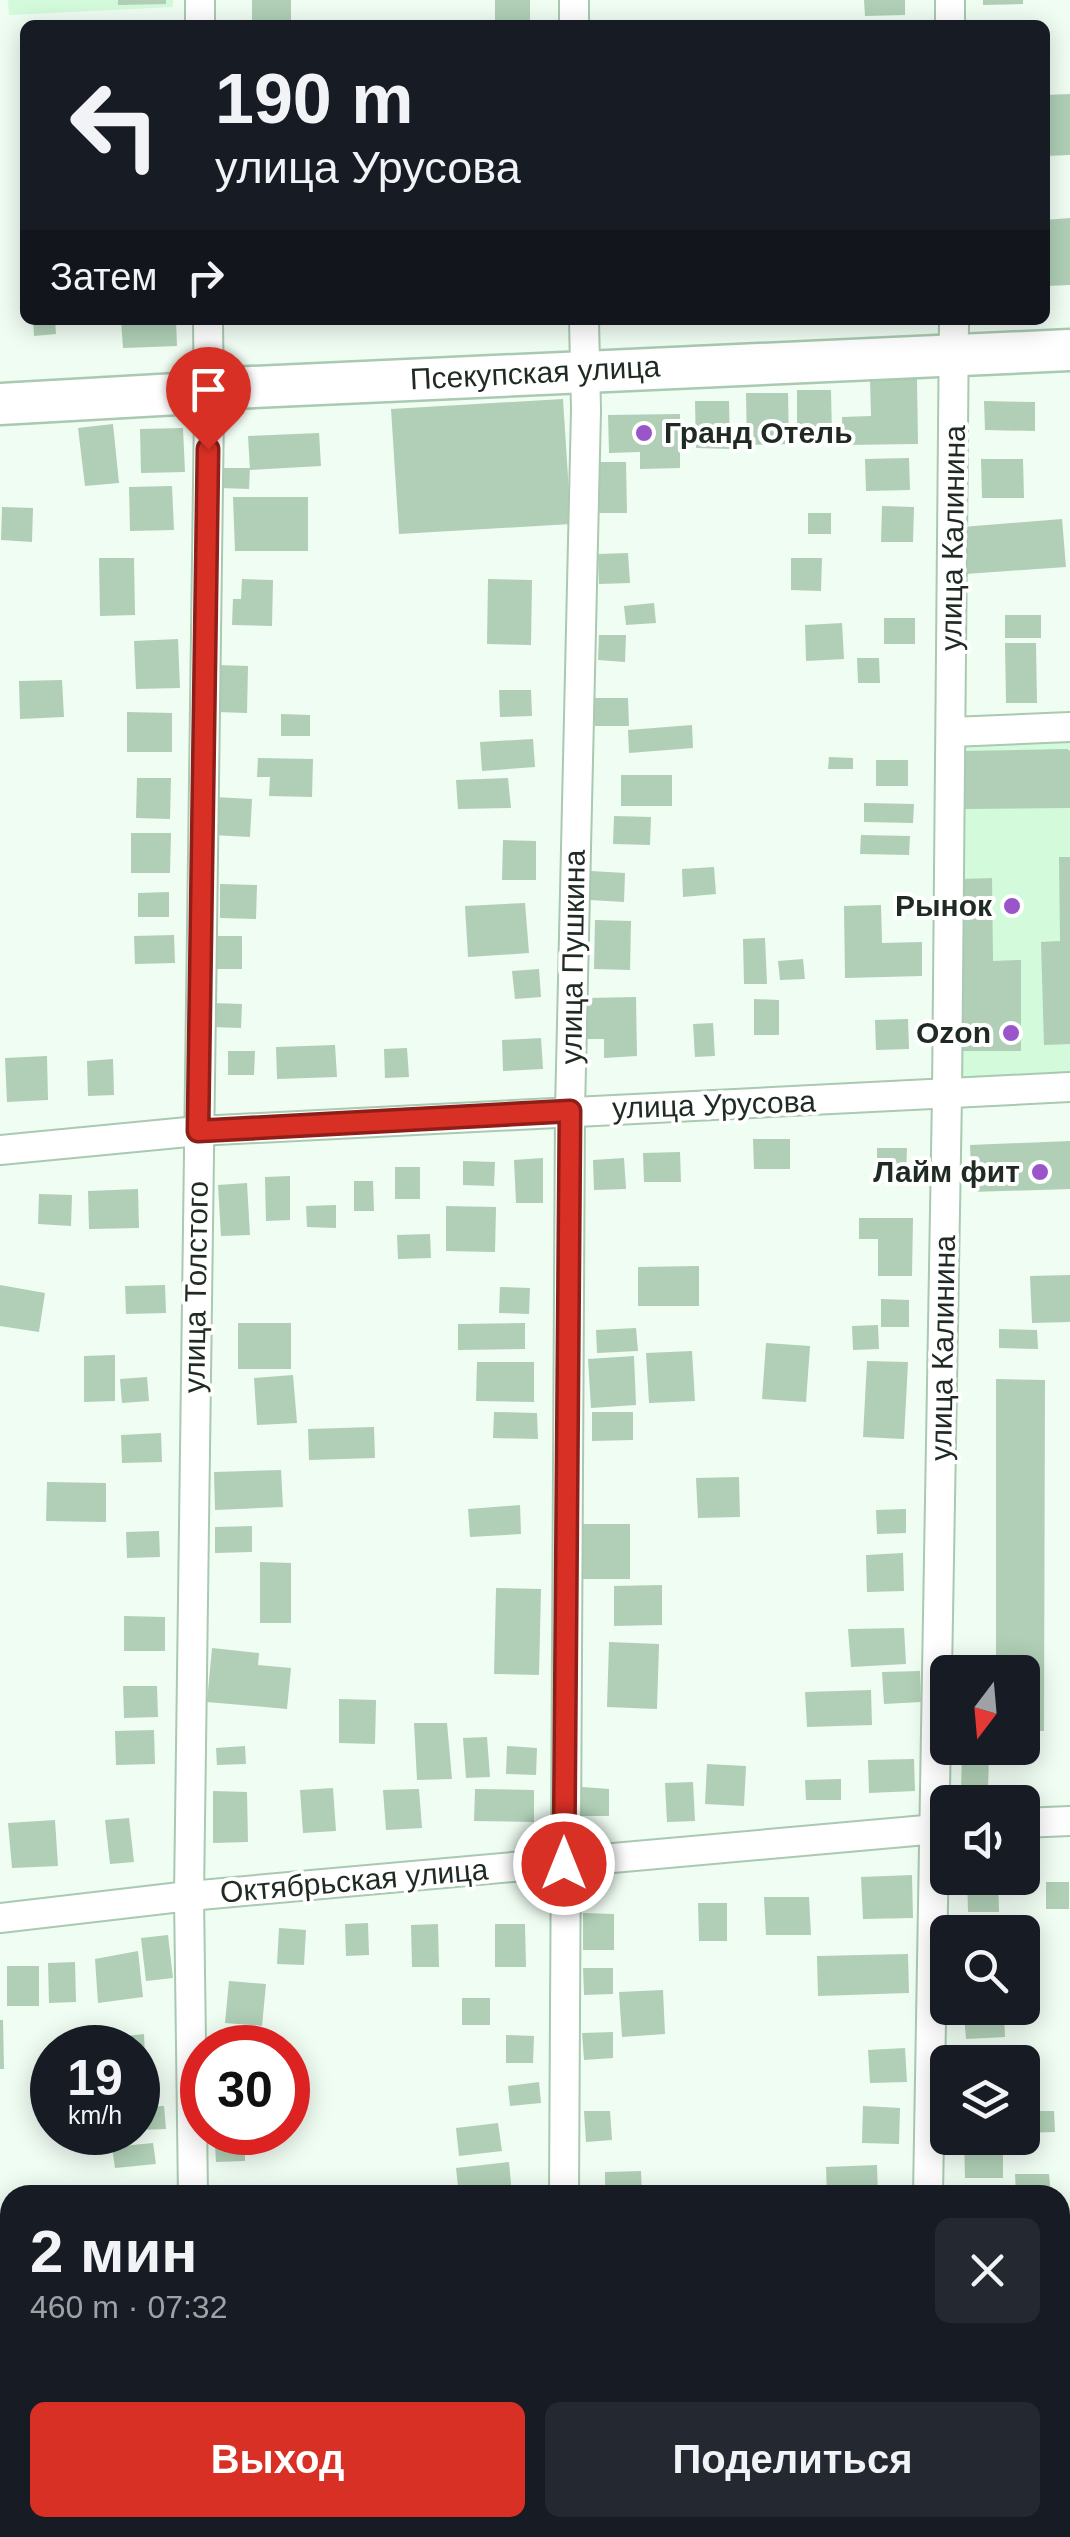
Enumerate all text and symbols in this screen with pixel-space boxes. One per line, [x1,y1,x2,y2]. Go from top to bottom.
icon: left [50,60,180,190]
text: 190 m [215,60,413,138]
text: улица Урусова [215,142,521,193]
icon: right [178,250,233,305]
text: Затем [50,256,158,298]
pin [166,347,251,450]
street label: Псекупская улица [409,349,661,396]
icon: arrive [181,362,236,417]
place label: Гранд Отель [664,416,853,449]
marker: Гранд Отель [633,422,655,444]
street label: улица Калинина [934,425,971,651]
street label: улица Пушкина [554,849,591,1065]
place label: Рынок [895,889,993,922]
marker: Рынок [1001,895,1023,917]
place label: Ozon [916,1016,991,1049]
marker: Ozon [1000,1022,1022,1044]
street label: улица Урусова [612,1084,817,1125]
place label: Лайм фит [873,1155,1020,1188]
marker: Лайм фит [1029,1161,1051,1183]
street label: улица Толстого [177,1181,214,1393]
street label: улица Калинина [924,1235,961,1461]
north arrow [930,1655,1040,1765]
map controls [930,1655,1040,2155]
button: sound [930,1785,1040,1895]
position arrow [512,1812,616,1916]
street label: Октябрьская улица [219,1852,490,1909]
button: search [930,1915,1040,2025]
speed limit sign: 30 [180,2025,310,2155]
button: layers [930,2045,1040,2155]
text: 19 [67,2050,123,2106]
text: km/h [68,2101,122,2129]
text: 2 мин [30,2218,198,2285]
button: close [935,2218,1040,2323]
text: 460 m · 07:32 [30,2289,227,2325]
button: Выход [30,2402,525,2517]
button: Поделиться [545,2402,1040,2517]

